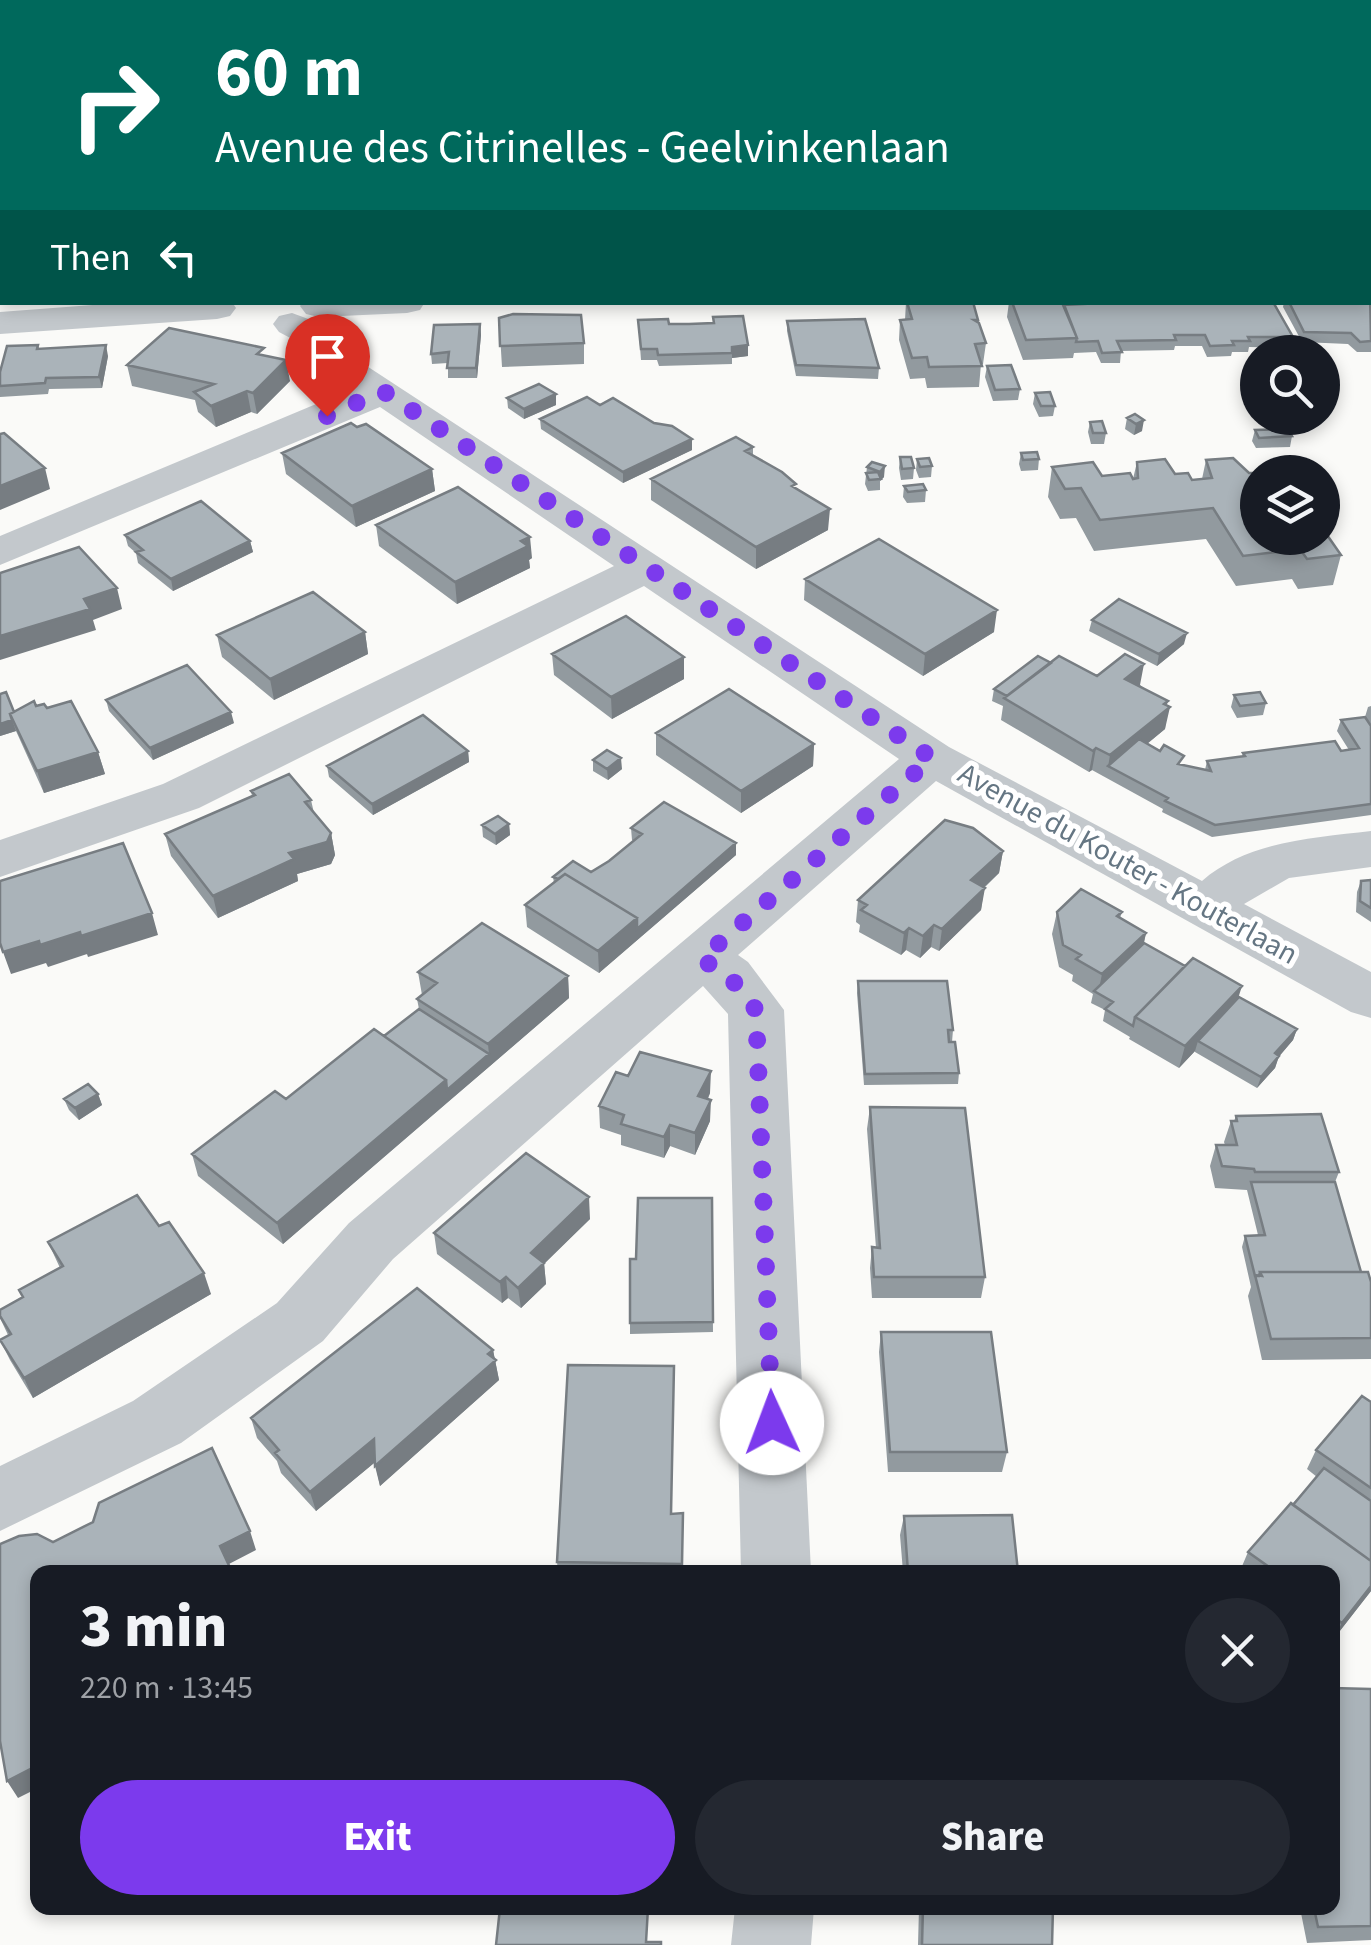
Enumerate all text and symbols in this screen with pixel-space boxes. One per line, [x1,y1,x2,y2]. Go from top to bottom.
text: 60 m [215,23,363,123]
icon: right [50,40,180,170]
text: Avenue des Citrinelles - Geelvinkenlaan [215,116,950,180]
icon: left [151,230,206,285]
text: Then [50,231,131,285]
pin [285,314,370,417]
icon: arrive [300,329,355,384]
map controls [1240,335,1340,555]
button: search [1240,335,1340,435]
button: layers [1240,455,1340,555]
street label: Avenue du Kouter - Kouterlaan [950,752,1306,976]
position arrow [720,1371,824,1475]
text: 3 min [80,1585,227,1670]
button: close [1185,1598,1290,1703]
text: 220 m · 13:45 [80,1665,253,1711]
button: Exit [80,1780,675,1895]
button: Share [695,1780,1290,1895]

